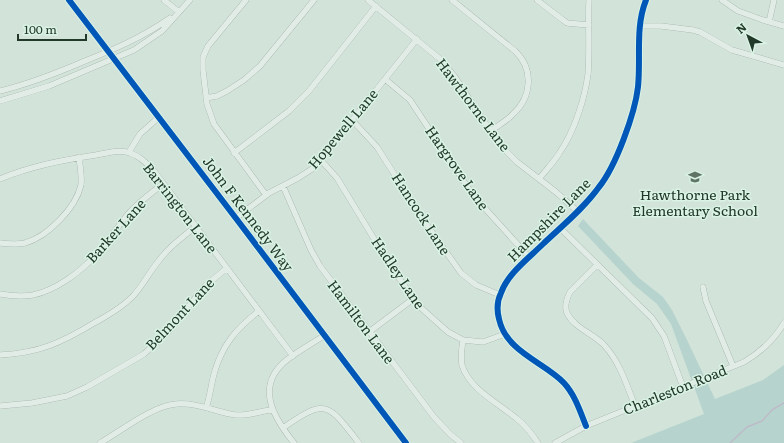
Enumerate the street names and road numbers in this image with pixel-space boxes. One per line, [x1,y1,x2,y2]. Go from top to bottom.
street label: Hawthorne Lane [432,54,516,155]
street label: Hopewell Lane [303,84,382,173]
street label: Hargrove Lane [421,121,494,214]
street label: John F Kennedy Way [199,152,299,276]
street label: Barrington Lane [139,158,223,257]
street label: Hancock Lane [388,168,456,259]
street label: Hampshire Lane [502,173,594,265]
street label: Barker Lane [81,194,150,267]
street label: Hadley Lane [367,232,430,312]
street label: Belmont Lane [140,273,218,354]
street label: Hamilton Lane [324,275,400,368]
street label: Charleston Road [620,359,730,419]

